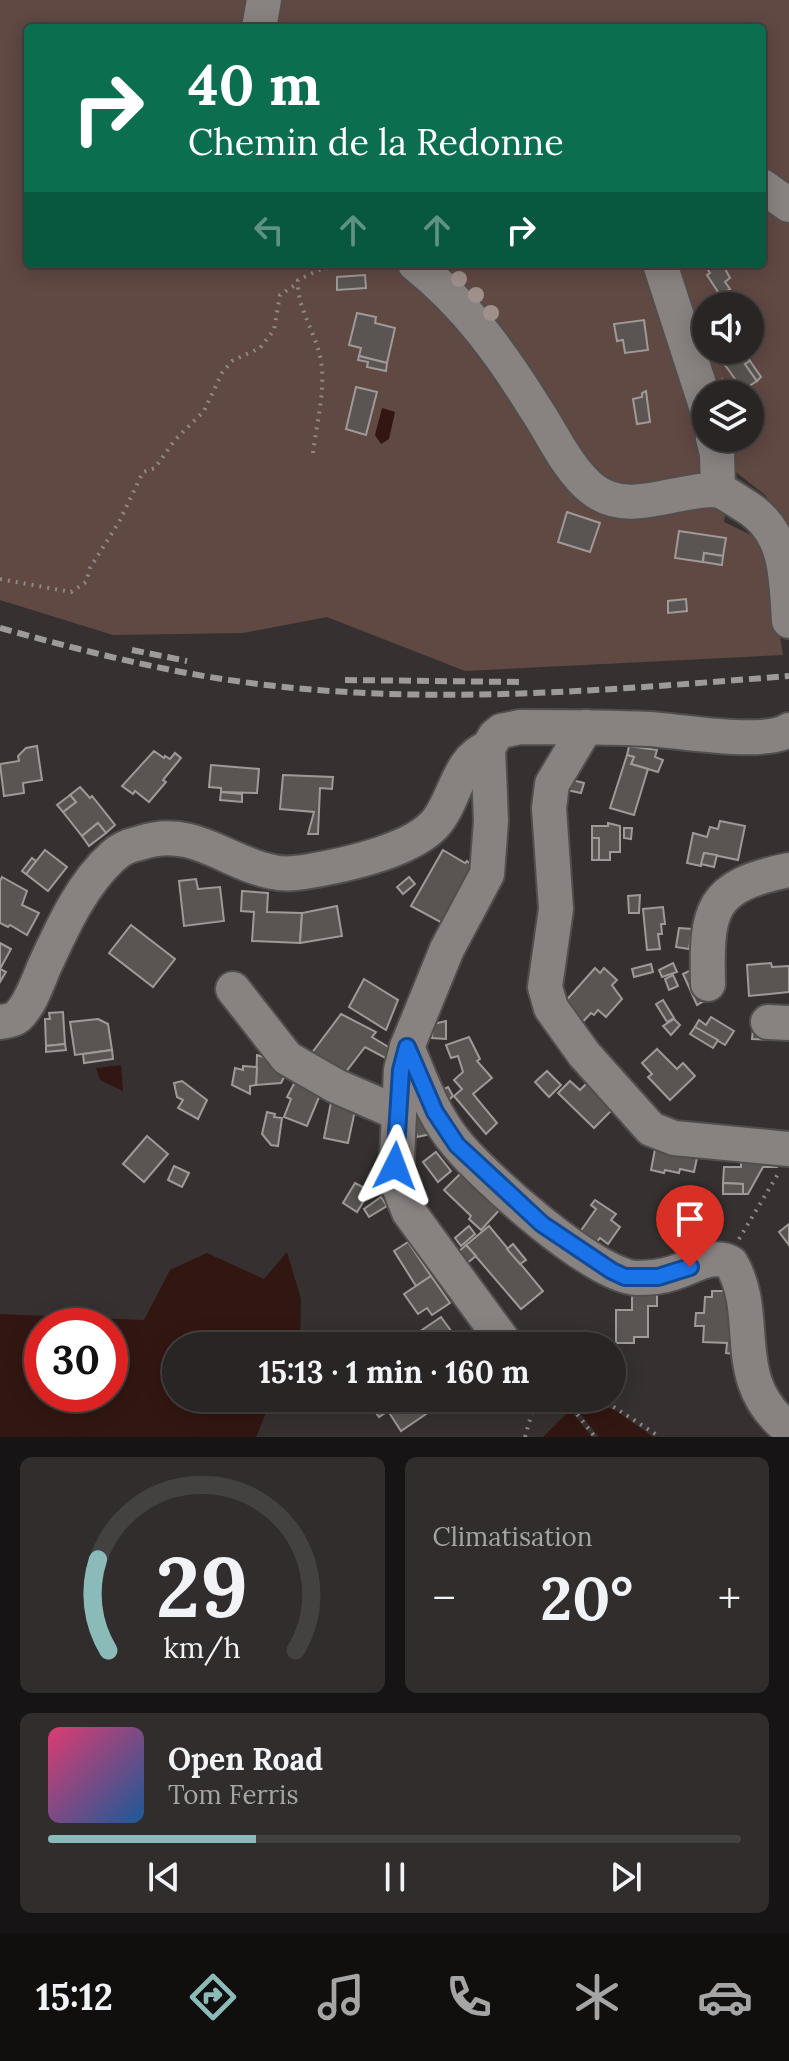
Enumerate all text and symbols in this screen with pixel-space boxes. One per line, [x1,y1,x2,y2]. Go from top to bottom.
text: 40 m [188,49,321,120]
icon: right [56,56,160,160]
text: Chemin de la Redonne [188,119,564,165]
icon: left [247,208,291,252]
icon: ahead [331,208,375,252]
icon: ahead [415,208,459,252]
icon: right [499,208,543,252]
map controls [692,292,764,452]
button: sound [692,292,764,364]
button: layers [692,380,764,452]
position arrow [353,1124,437,1208]
pin [656,1185,724,1267]
icon: arrive [668,1197,712,1241]
speed limit sign: 30 [24,1308,128,1412]
text: 15:13 · 1 min · 160 m [259,1353,529,1391]
text: Climatisation [433,1520,593,1553]
text: 29 [156,1533,248,1640]
text: 20° [540,1560,633,1636]
text: − [433,1570,456,1626]
text: + [718,1570,741,1626]
text: km/h [164,1629,241,1666]
text: Open Road [168,1740,323,1778]
text: Tom Ferris [168,1778,298,1811]
icon: previous [142,1855,186,1899]
icon: pause [373,1855,417,1899]
icon: next [604,1855,648,1899]
icon: directions [185,1969,241,2025]
icon: music [313,1969,369,2025]
icon: phone [441,1969,497,2025]
icon: climate [569,1969,625,2025]
icon: car [697,1969,753,2025]
text: 15:12 [36,1974,113,2020]

